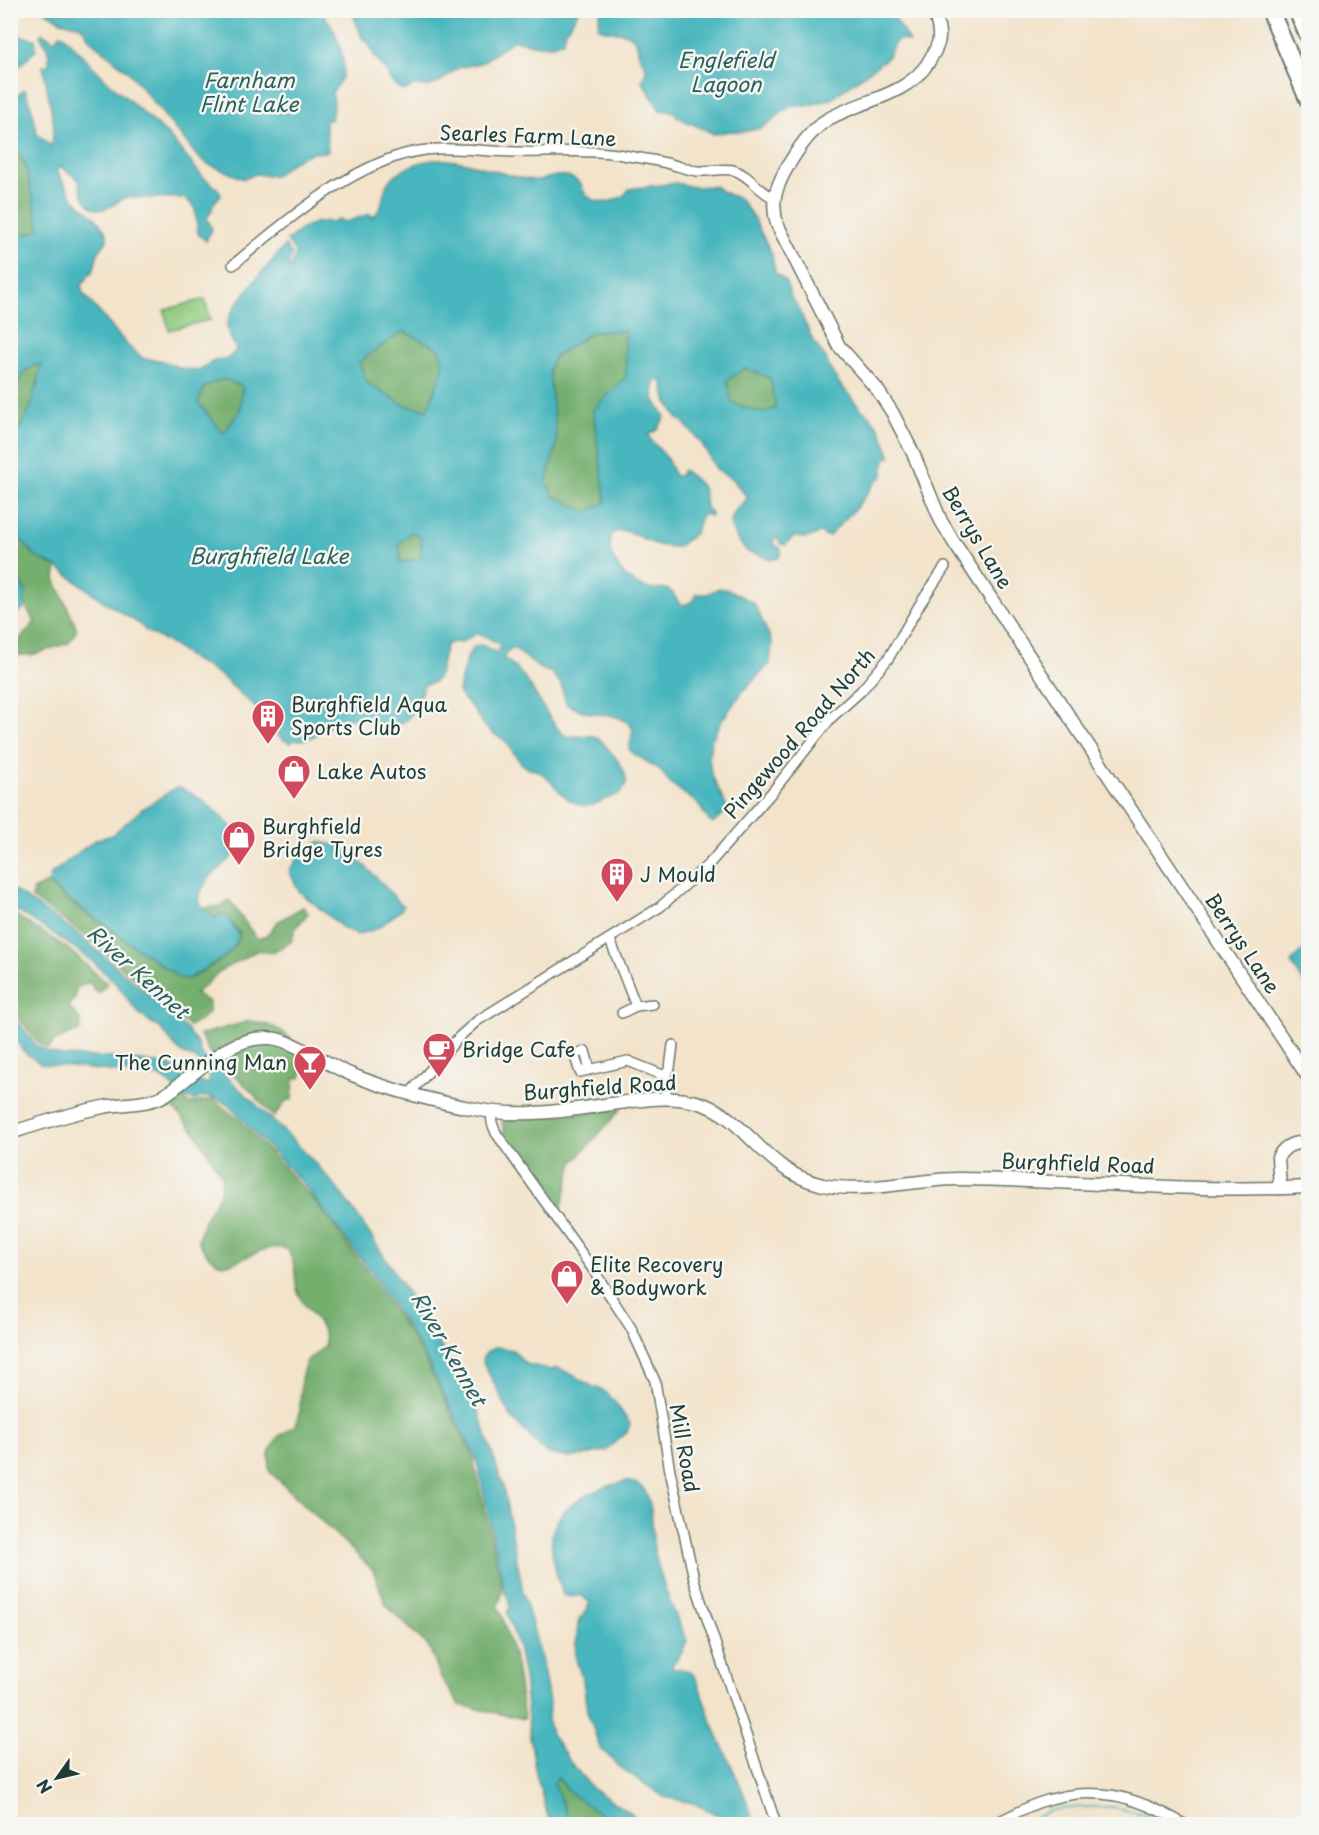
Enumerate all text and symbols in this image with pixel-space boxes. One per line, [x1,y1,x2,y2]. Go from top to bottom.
water label: Englefield Lagoon [678,43,778,99]
water label: Farnham Flint Lake [200,63,300,119]
street label: Searles Farm Lane [439,117,617,153]
street label: Berrys Lane [935,480,1021,594]
water label: Burghfield Lake [190,539,350,571]
street label: Pingewood Road North [716,641,882,825]
place label: Burghfield Aqua Sports Club [291,689,448,742]
building icon: Burghfield Aqua Sports Club [250,698,286,745]
shop icon: Lake Autos [276,753,312,800]
place label: Lake Autos [317,756,426,786]
place label: Burghfield Bridge Tyres [262,811,383,864]
shop icon: Burghfield Bridge Tyres [221,819,257,866]
building icon: J Mould [599,856,635,903]
place label: J Mould [640,859,716,889]
street label: Berrys Lane [1198,887,1288,999]
water label: River Kennet [81,916,199,1027]
cafe icon: Bridge Cafe [421,1031,457,1078]
place label: Bridge Cafe [462,1034,575,1064]
bar icon: The Cunning Man [292,1044,328,1091]
place label: The Cunning Man [115,1047,287,1077]
street label: Burghfield Road [522,1067,678,1107]
street label: Burghfield Road [1001,1145,1155,1181]
place label: Elite Recovery & Bodywork [590,1249,723,1302]
shop icon: Elite Recovery & Bodywork [549,1258,585,1305]
water label: River Kennet [404,1285,497,1413]
street label: Mill Road [662,1401,708,1495]
north arrow [27,1748,87,1808]
text: N [30,1775,57,1799]

